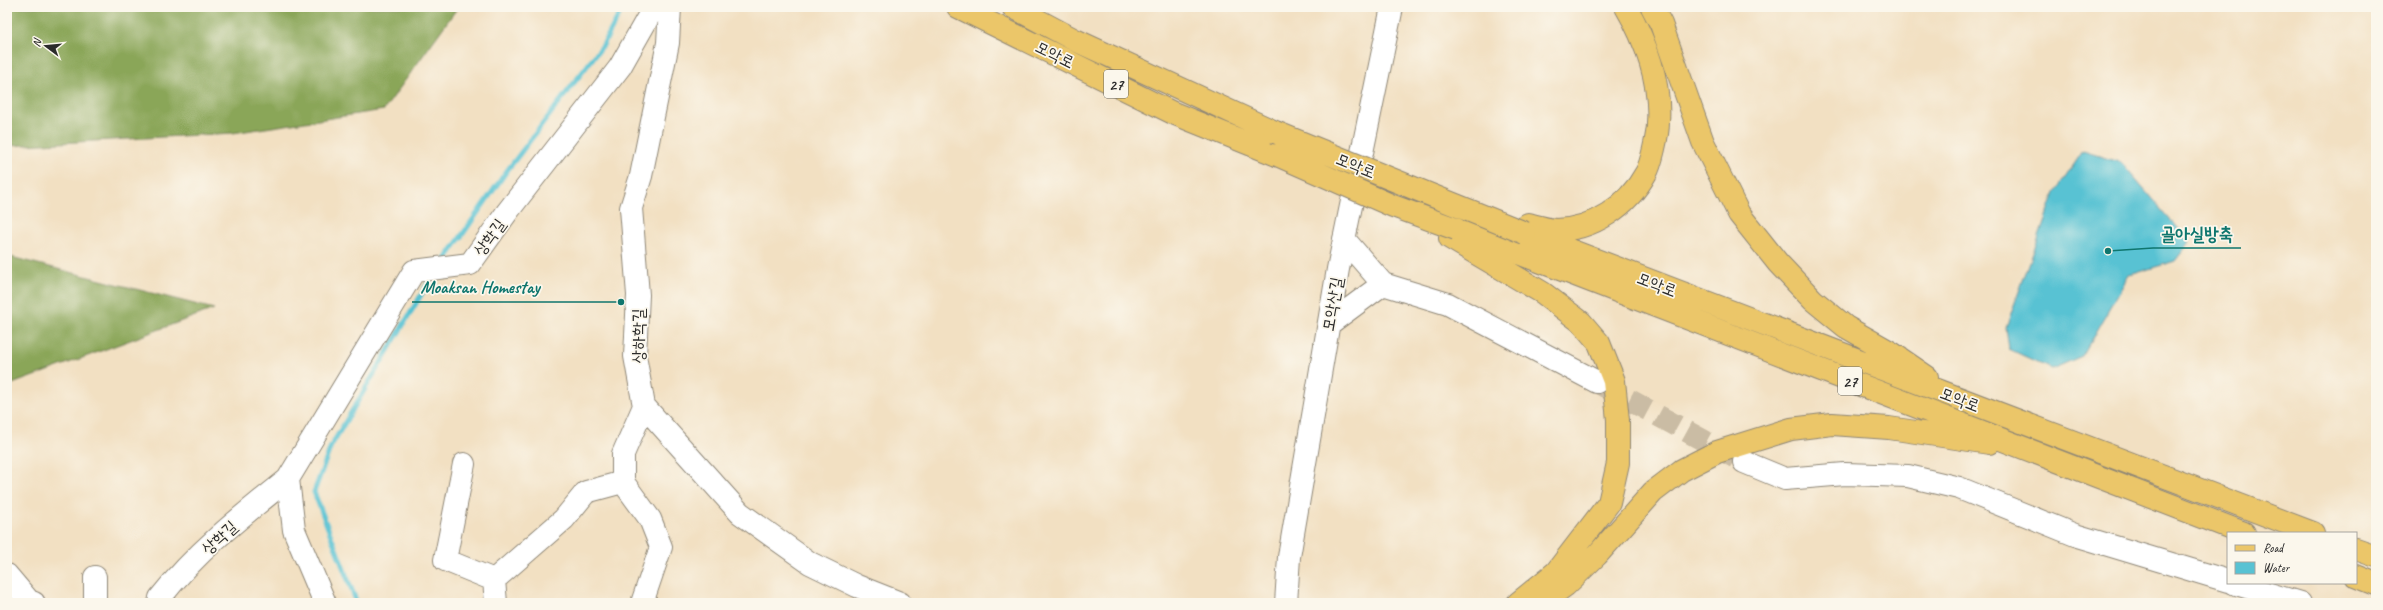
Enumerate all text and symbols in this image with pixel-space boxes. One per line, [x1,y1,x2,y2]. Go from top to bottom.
north arrow [26,26,66,66]
text: N [29,36,45,48]
street label: 모악로 [1032,36,1078,73]
road number: 27 [1104,70,1128,98]
street label: 모악로 [1333,148,1379,183]
street label: 상학길 [469,214,510,260]
callout: 골아실방축 [2153,218,2241,248]
text: 골아실방축 [2161,223,2233,245]
street label: 모악로 [1634,267,1680,302]
callout: Moaksan Homestay [412,272,547,302]
street label: 모악산길 [1317,275,1348,333]
text: Moaksan Homestay [420,276,541,298]
street label: 상하학길 [628,308,649,363]
road number: 27 [1838,367,1862,395]
street label: 모악로 [1937,382,1983,417]
street label: 상학길 [197,516,242,559]
legend [2227,532,2357,584]
text: Road [2263,540,2285,556]
text: Water [2263,560,2291,576]

